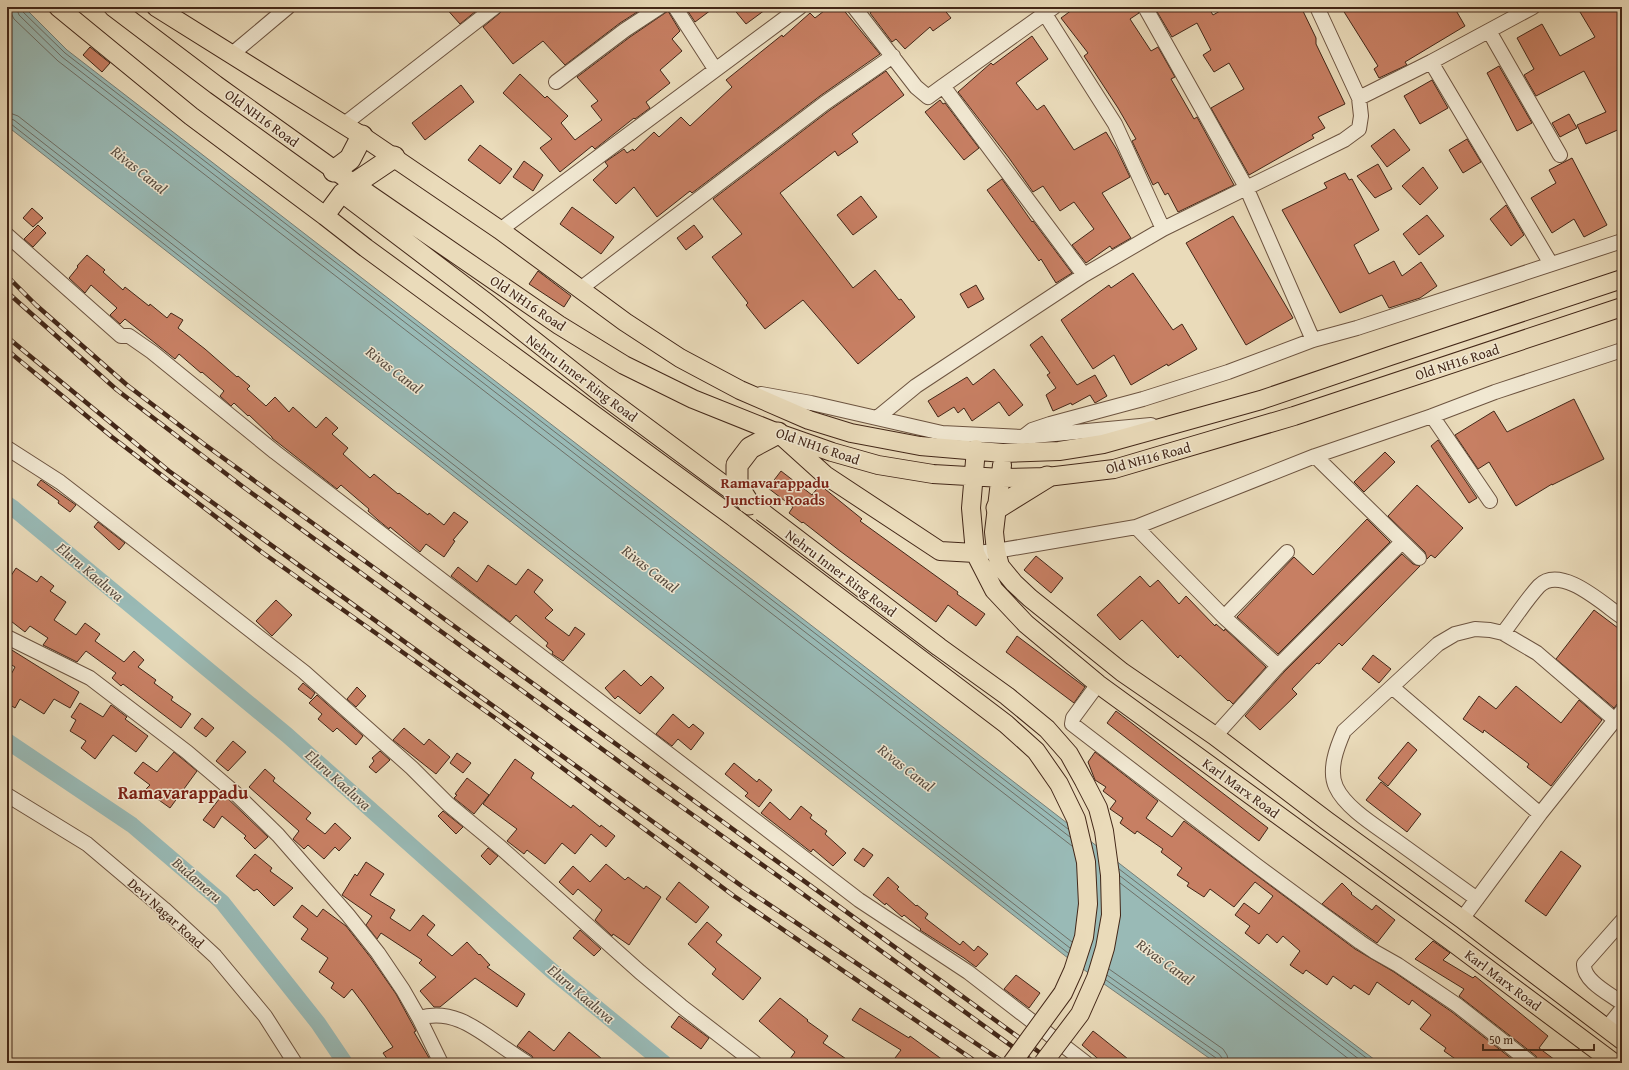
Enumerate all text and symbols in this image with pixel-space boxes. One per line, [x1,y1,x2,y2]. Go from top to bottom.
street label: Old NH16 Road [221,84,304,152]
water label: Rivas Canal [106,140,172,199]
street label: Old NH16 Road [486,270,570,336]
street label: Nehru Inner Ring Road [522,329,642,427]
street label: Old NH16 Road [1412,339,1502,385]
water label: Rivas Canal [361,340,427,399]
street label: Old NH16 Road [773,422,863,470]
street label: Old NH16 Road [1103,437,1193,479]
district label: Ramavarappadu Junction Roads [721,472,830,510]
street label: Nehru Inner Ring Road [781,524,901,622]
water label: Eluru Kaaluva [51,537,128,606]
water label: Rivas Canal [617,539,683,598]
water label: Rivas Canal [873,738,939,797]
water label: Eluru Kaaluva [300,744,376,815]
street label: Karl Marx Road [1198,753,1284,823]
district label: Ramavarappadu [118,779,249,806]
water label: Budameru [167,851,227,907]
street label: Devi Nagar Road [123,873,209,953]
water label: Rivas Canal [1131,933,1199,990]
street label: Karl Marx Road [1461,945,1546,1016]
water label: Eluru Kaaluva [542,959,619,1028]
scale bar [1483,1026,1594,1052]
text: 50 m [1489,1031,1513,1048]

